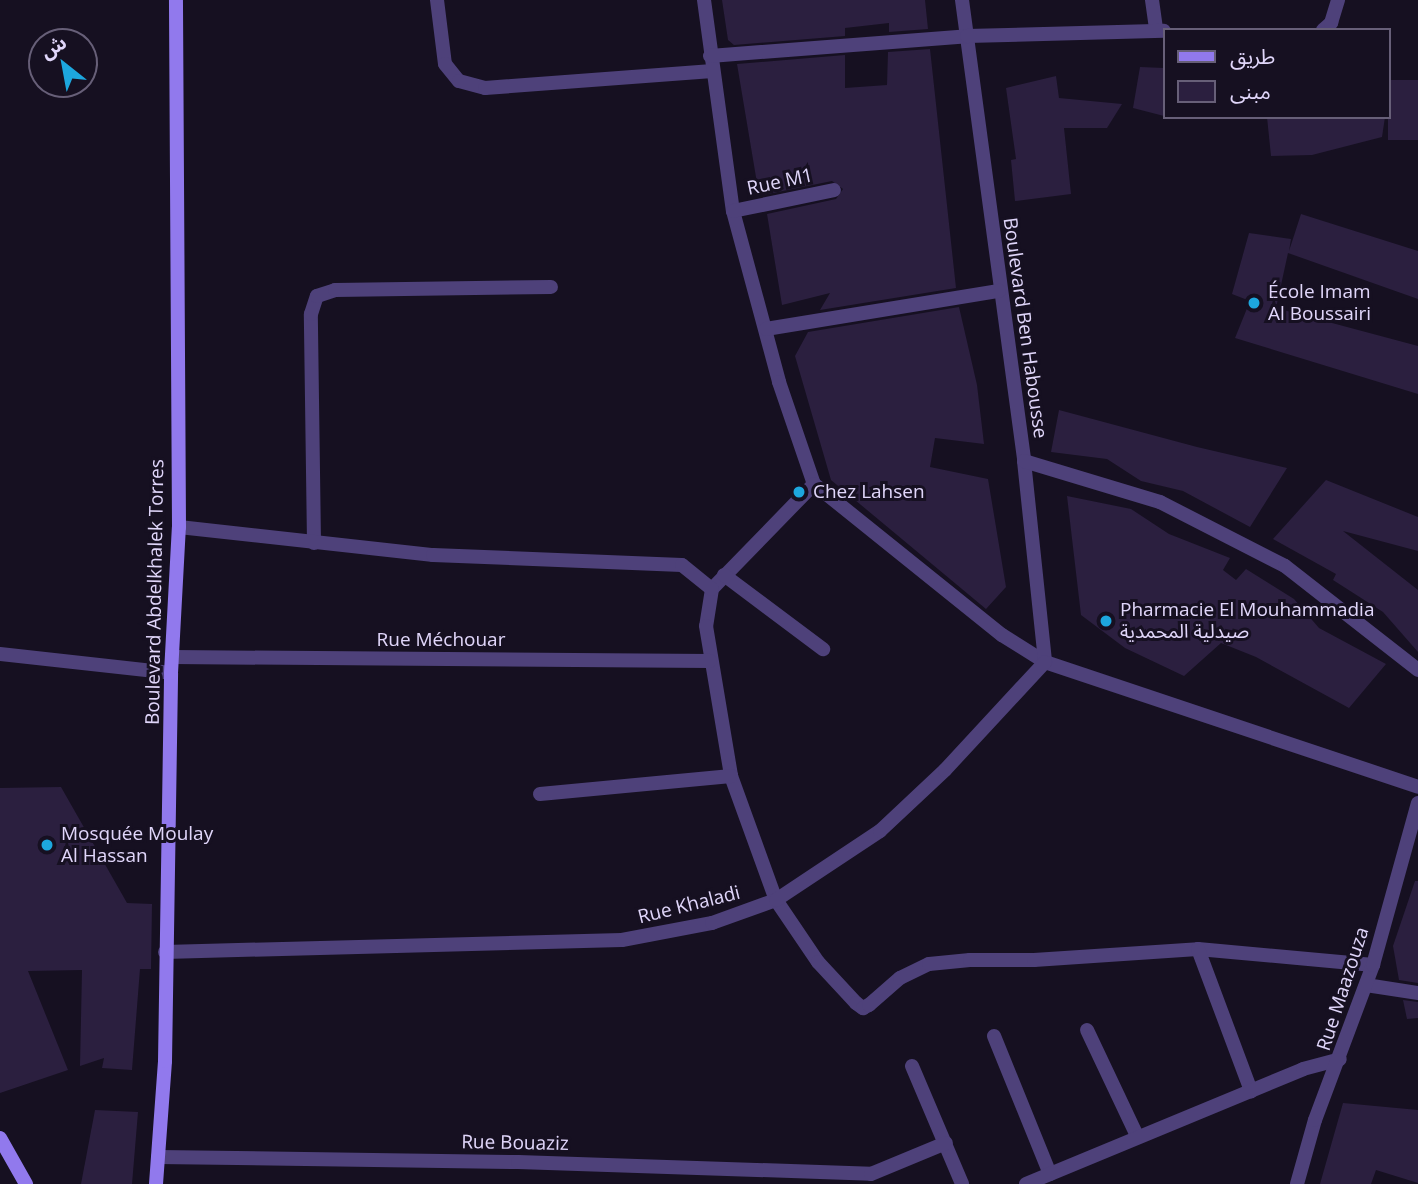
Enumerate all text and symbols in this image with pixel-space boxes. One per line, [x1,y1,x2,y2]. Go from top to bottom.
north arrow [28,28,98,98]
legend [1162,28,1390,119]
text: ش [35,29,71,65]
text: طريق [1230,42,1275,70]
text: مبنى [1230,77,1271,105]
street label: Rue M1 [745,164,815,200]
street label: Boulevard Ben Habousse [998,216,1052,440]
place label: École Imam Al Boussairi [1268,281,1371,325]
marker: École Imam Al Boussairi [1246,295,1262,311]
street label: Boulevard Abdelkhalek Torres [141,459,169,725]
place label: Chez Lahsen [813,481,925,503]
marker: Chez Lahsen [791,484,807,500]
place label: Pharmacie El Mouhammadia صيدلية المحمدية [1120,599,1374,643]
marker: Pharmacie El Mouhammadia صيدلية المحمدية [1098,613,1114,629]
street label: Rue Méchouar [377,629,505,651]
place label: Mosquée Moulay Al Hassan [61,823,213,867]
marker: Mosquée Moulay Al Hassan [39,837,55,853]
street label: Rue Khaladi [635,881,743,929]
street label: Rue Maazouza [1312,924,1374,1054]
street label: Rue Bouaziz [461,1131,569,1155]

